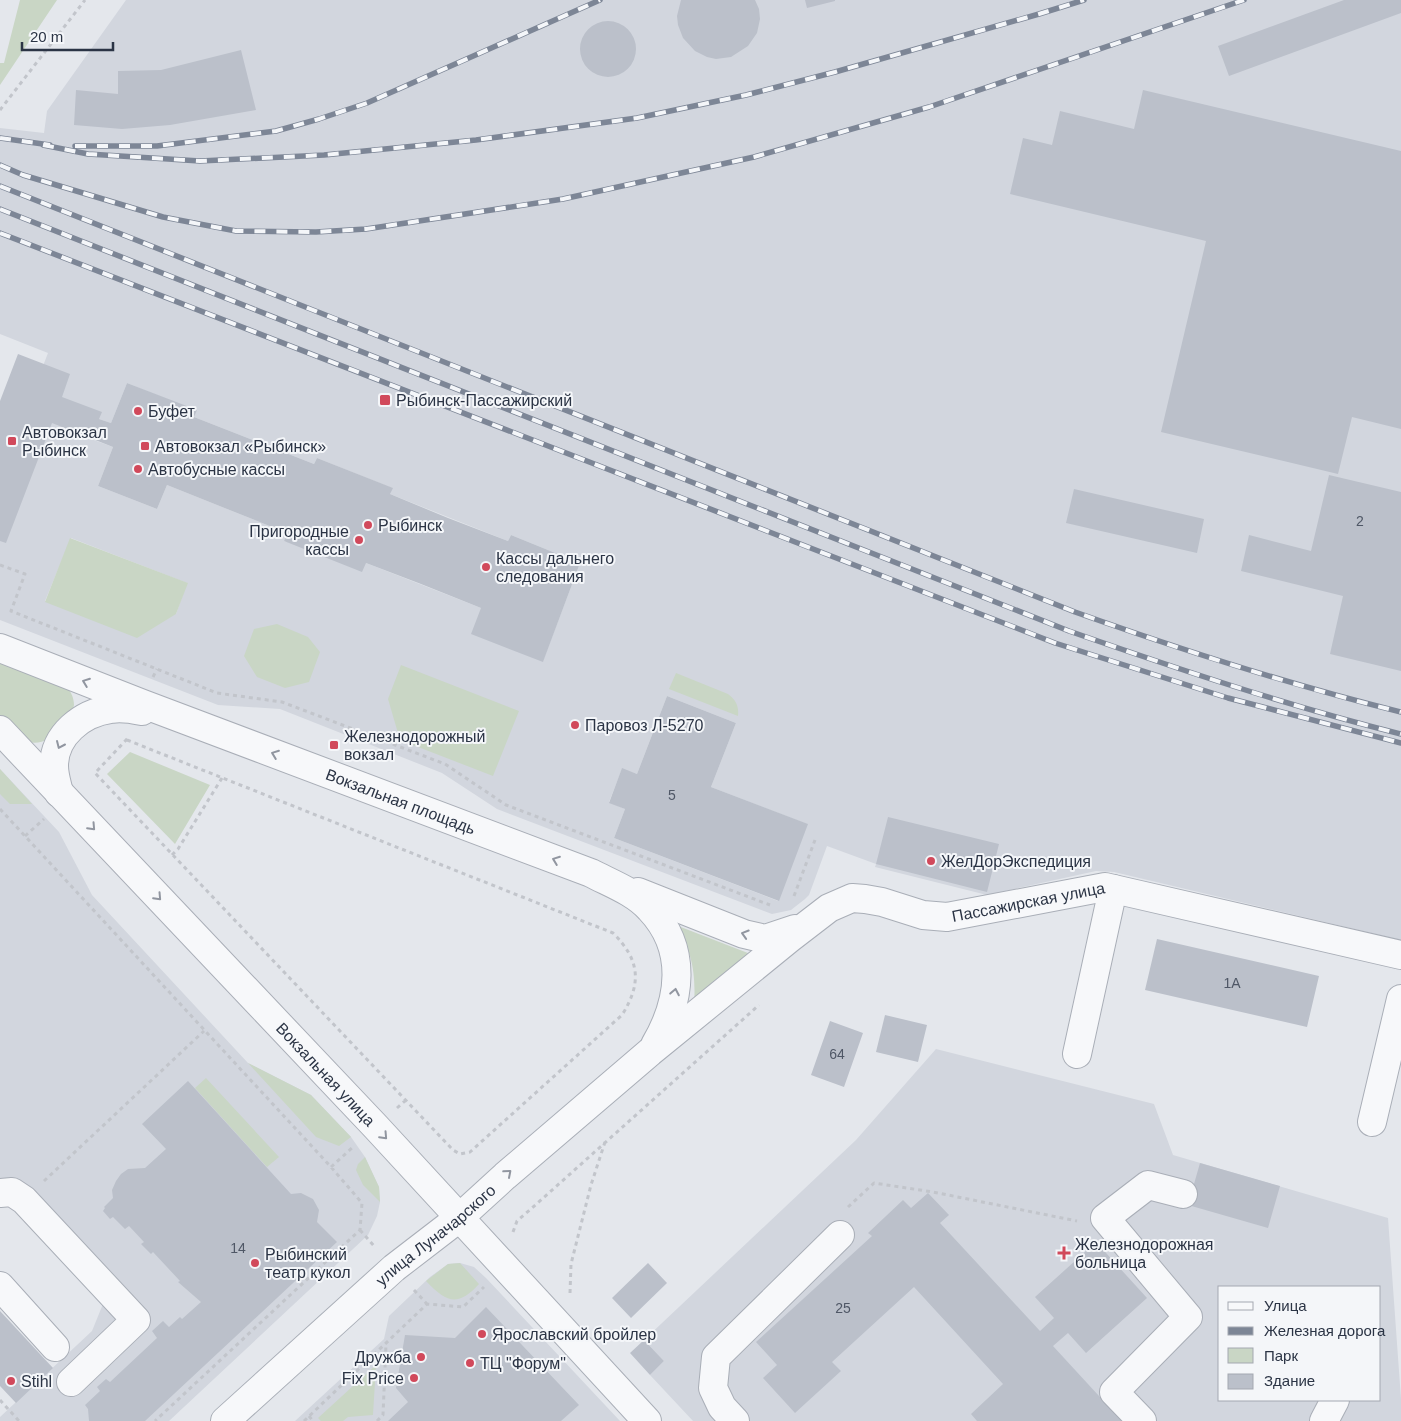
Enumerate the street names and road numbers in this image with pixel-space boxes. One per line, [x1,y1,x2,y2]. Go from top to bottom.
street label: Вокзальная площадь [323,766,478,838]
street label: Пассажирская улица [951,879,1106,925]
street label: Вокзальная улица [273,1019,378,1130]
street label: улица Луначарского [373,1181,499,1289]

